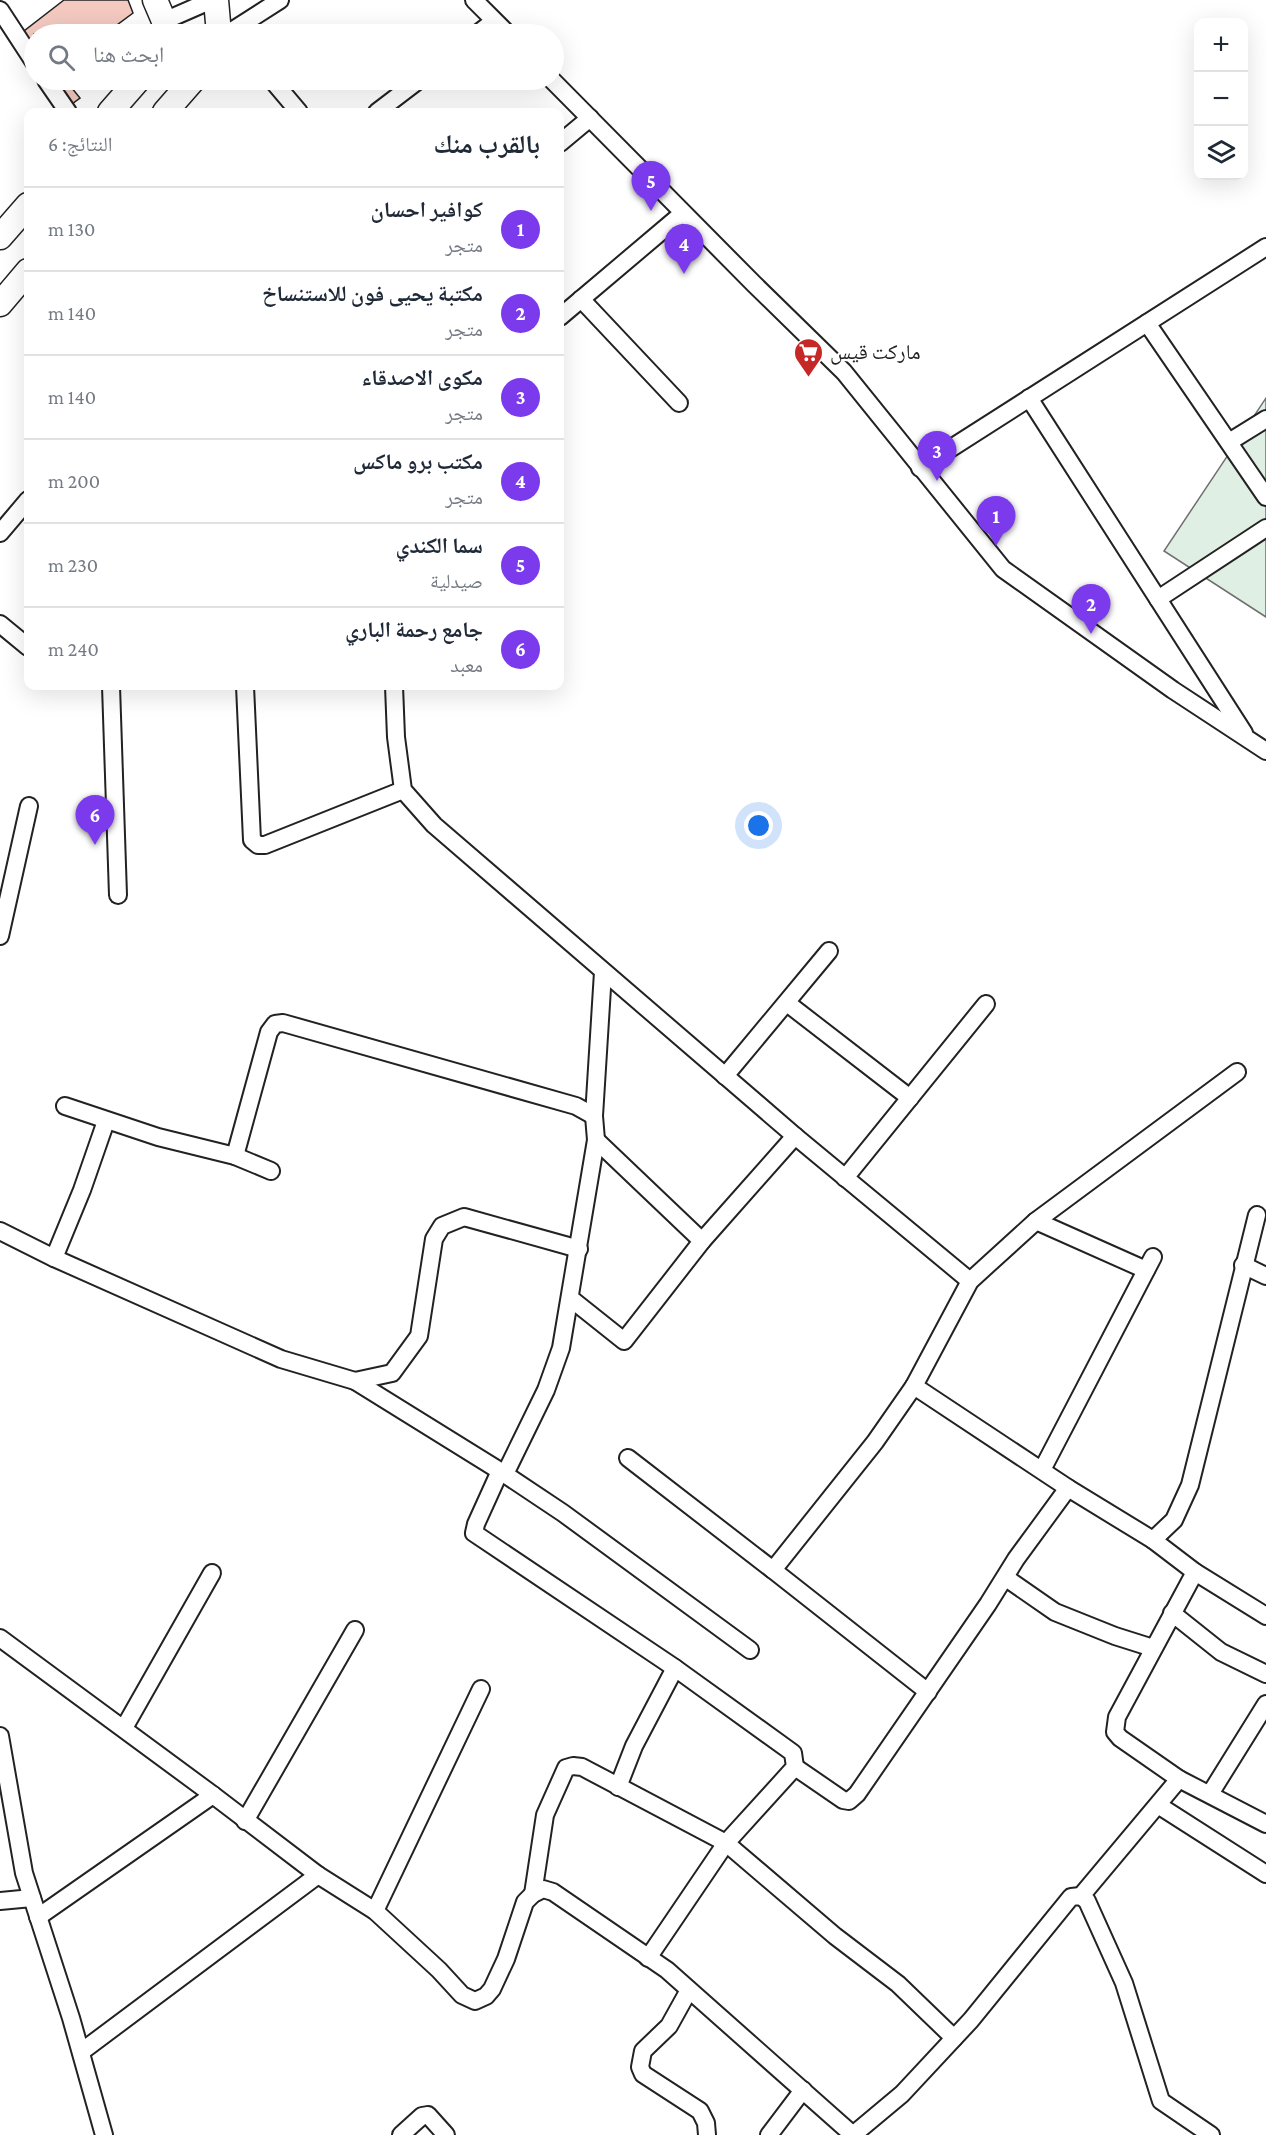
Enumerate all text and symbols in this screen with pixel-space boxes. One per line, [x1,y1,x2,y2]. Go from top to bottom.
map controls [1194,18,1248,180]
button: + [1194,18,1248,72]
search box [24,24,564,90]
icon: search [45,41,78,74]
text: ابحث هنا [93,42,164,67]
button: − [1194,72,1248,126]
button: layers [1194,126,1248,180]
text: بالقرب منك [434,130,540,159]
text: النتائج: 6 [48,133,112,155]
pin: 5 [632,162,670,211]
text: كوافير احسان [371,197,483,222]
text: 130 m [48,218,95,240]
text: 1 [517,218,524,240]
pin: 4 [664,224,704,274]
text: متجر [445,234,483,256]
text: مكتبة يحيى فون للاستنساخ [262,281,483,306]
text: 140 m [48,302,96,324]
text: 2 [515,302,526,324]
text: متجر [445,318,483,340]
supermarket icon: ماركت قيس [793,336,825,378]
place label: ماركت قيس [830,340,921,365]
text: مكوى الاصدقاء [361,365,483,390]
text: 140 m [48,386,96,408]
text: 3 [516,386,525,408]
text: متجر [445,402,483,424]
pin: 3 [918,432,956,481]
text: مكتب برو ماكس [353,449,483,474]
text: 200 m [48,470,100,492]
text: 4 [515,470,526,492]
text: متجر [445,486,483,508]
pin: 1 [976,496,1016,546]
text: سما الكندي [396,533,483,558]
text: 230 m [48,554,98,576]
text: 5 [516,554,525,576]
text: صيدلية [430,570,483,592]
pin: 2 [1072,584,1110,634]
text: جامع رحمة الباري [345,617,483,642]
text: 240 m [48,638,99,660]
text: 6 [515,638,526,660]
text: معبد [450,654,483,676]
pin: 6 [76,796,115,845]
your location [744,811,773,840]

